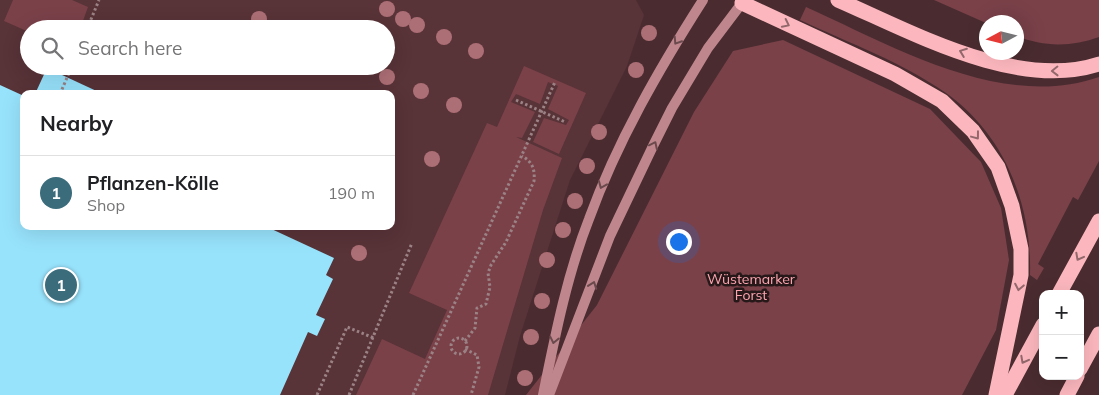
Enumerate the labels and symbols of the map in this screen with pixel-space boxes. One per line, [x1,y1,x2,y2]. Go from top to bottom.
north arrow [979,15,1024,60]
one-way arrow [781,18,790,29]
one-way arrow [673,36,683,45]
one-way arrow [959,48,968,58]
one-way arrow [1050,66,1058,77]
one-way arrow [970,130,978,139]
one-way arrow [648,141,658,150]
one-way arrow [598,180,608,189]
your location [666,229,692,255]
one-way arrow [1075,252,1085,261]
pin: 1 [45,266,77,304]
park label: Wüstemarker Forst [707,270,796,304]
one-way arrow [587,281,597,289]
one-way arrow [1014,283,1024,292]
one-way arrow [549,336,560,345]
one-way arrow [1020,355,1030,364]

